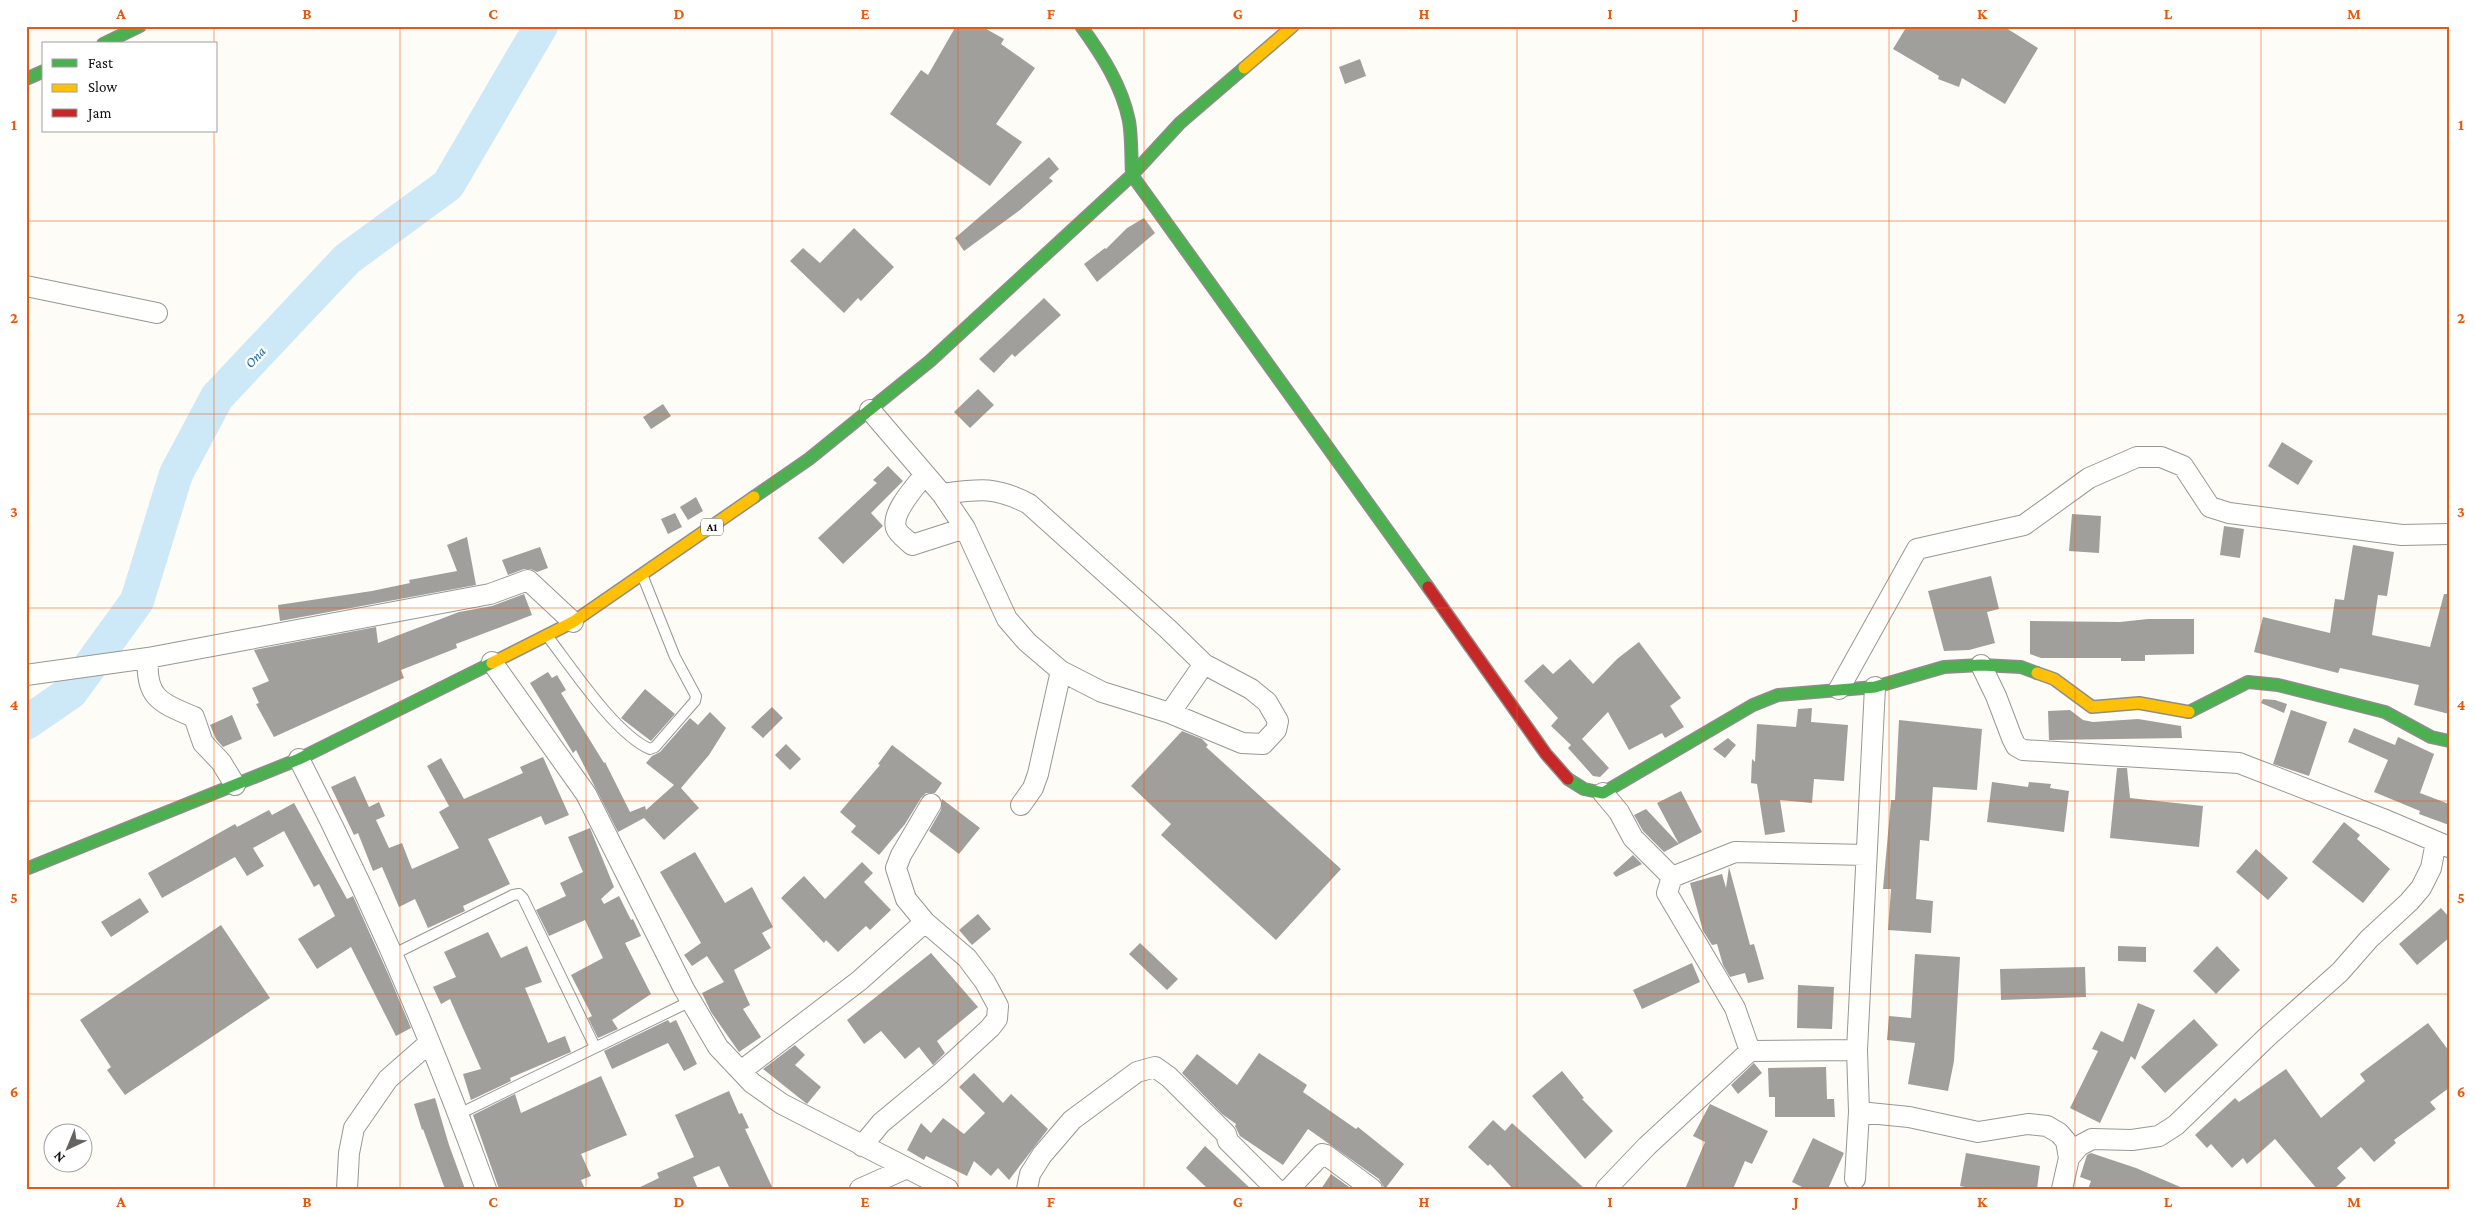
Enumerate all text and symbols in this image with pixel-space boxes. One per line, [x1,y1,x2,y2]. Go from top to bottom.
text: A [115,5,126,22]
text: B [302,5,312,22]
text: C [488,5,498,22]
text: D [673,5,685,22]
text: E [860,5,870,22]
text: F [1047,5,1056,22]
text: G [1233,5,1243,22]
text: H [1419,5,1430,22]
text: I [1607,5,1613,22]
text: J [1791,5,1799,22]
text: K [1977,5,1988,22]
text: L [2164,5,2173,22]
text: M [2347,5,2361,22]
legend [42,42,218,132]
text: Fast [88,55,114,71]
text: Slow [88,79,118,95]
text: Jam [86,105,111,122]
text: 1 [11,116,17,133]
text: 1 [2458,116,2464,133]
text: 2 [10,309,18,326]
text: 2 [2457,309,2465,326]
water label: Ona [241,343,269,371]
text: 3 [10,503,18,520]
text: 3 [2457,503,2465,520]
road number: A1 [701,518,723,536]
text: 4 [10,696,19,713]
text: 4 [2457,696,2466,713]
text: 5 [10,889,18,906]
text: 5 [2457,889,2465,906]
text: 6 [10,1083,18,1100]
text: 6 [2457,1083,2465,1100]
north arrow [42,1122,92,1172]
text: N [50,1148,68,1166]
text: A [115,1193,126,1210]
text: B [302,1193,312,1210]
text: C [488,1193,498,1210]
text: D [673,1193,685,1210]
text: E [860,1193,870,1210]
text: F [1047,1193,1056,1210]
text: G [1233,1193,1243,1210]
text: H [1419,1193,1430,1210]
text: I [1607,1193,1613,1210]
text: J [1791,1193,1799,1210]
text: K [1977,1193,1988,1210]
text: L [2164,1193,2173,1210]
text: M [2347,1193,2361,1210]

